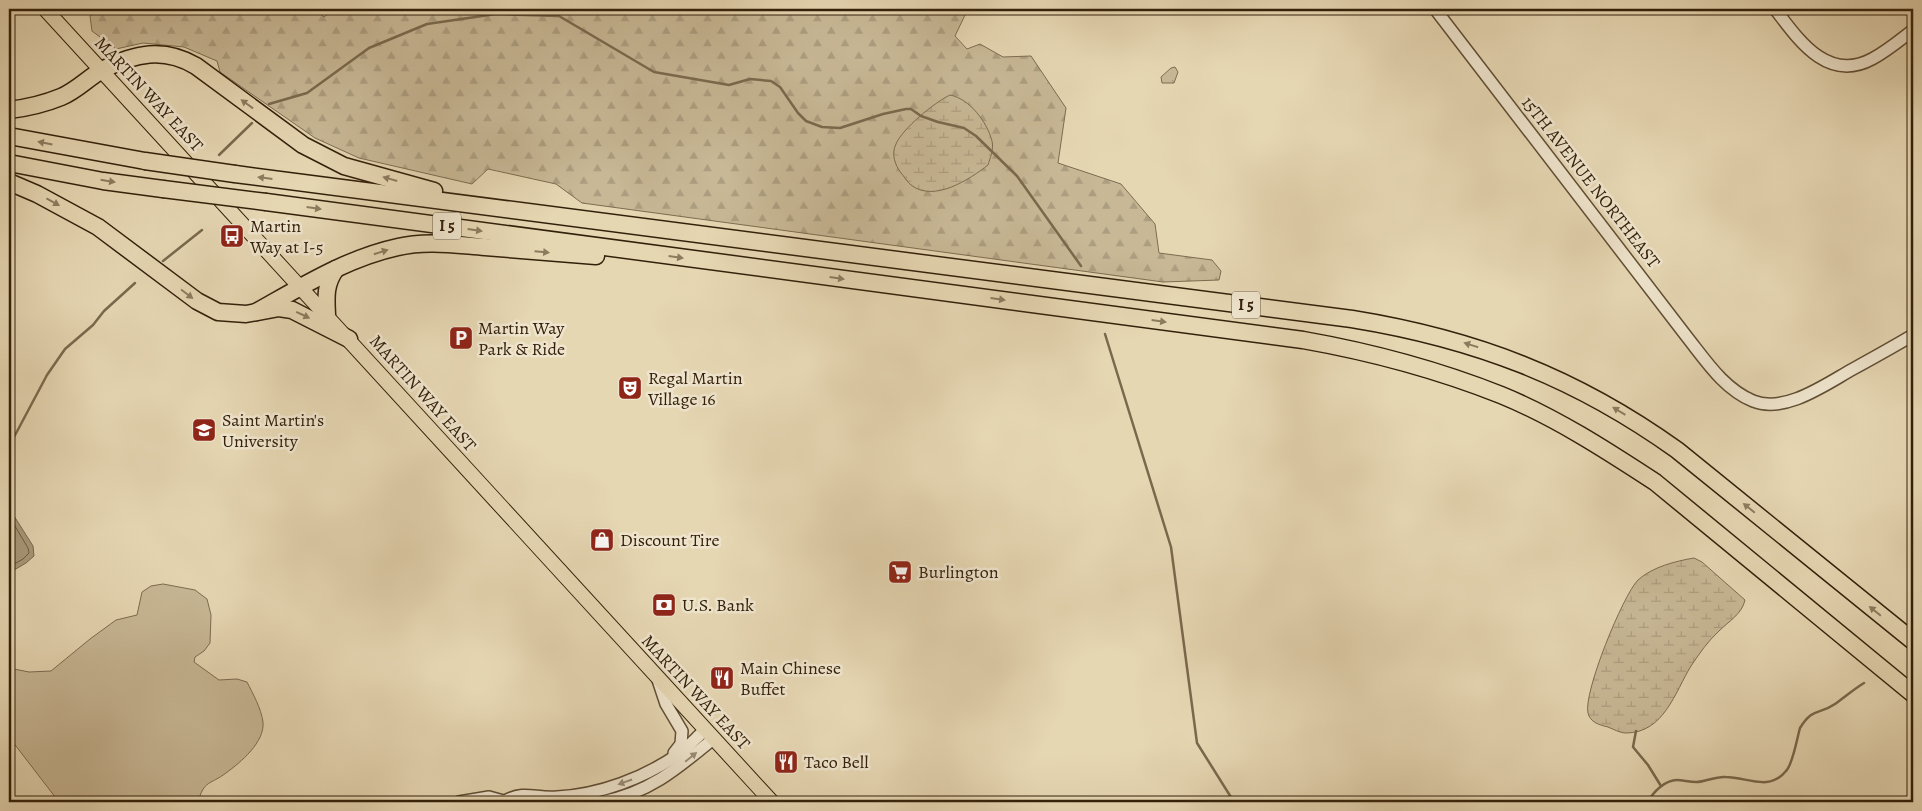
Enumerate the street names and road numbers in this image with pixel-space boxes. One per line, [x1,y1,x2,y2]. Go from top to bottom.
street label: MARTIN WAY EAST [89,31,209,157]
street label: 15TH AVENUE NORTHEAST [1516,91,1666,273]
road number: I 5 [433,212,461,240]
road number: I 5 [1232,292,1260,318]
street label: MARTIN WAY EAST [364,330,482,457]
street label: MARTIN WAY EAST [636,629,756,755]

